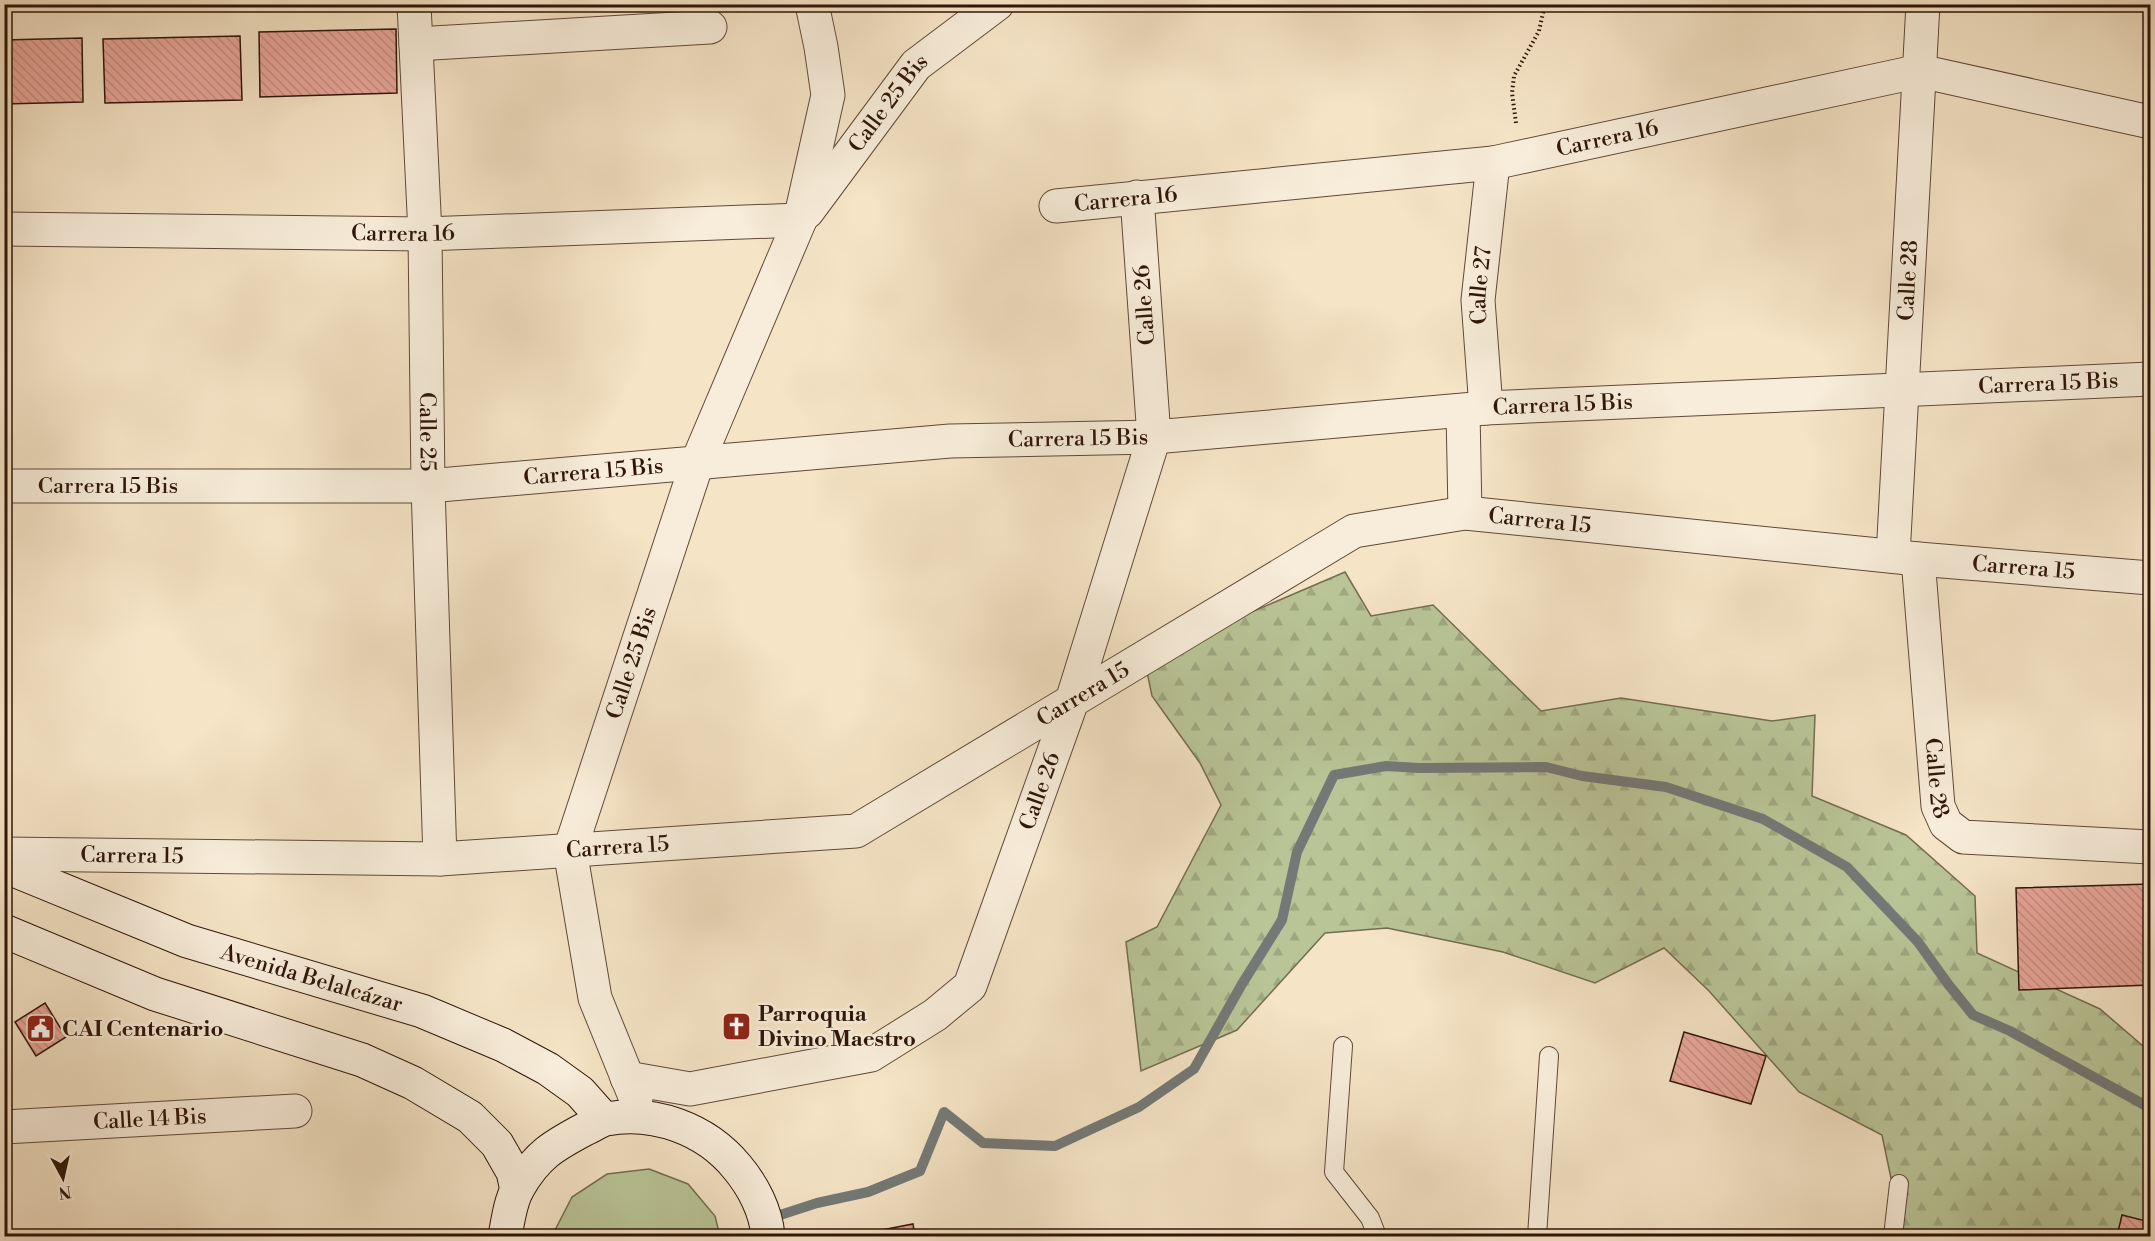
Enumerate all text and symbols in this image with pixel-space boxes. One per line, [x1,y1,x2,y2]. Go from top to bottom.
street label: Calle 25 Bis [842,47,933,158]
street label: Carrera 16 [1554,114,1661,163]
street label: Carrera 16 [1073,181,1179,218]
street label: Carrera 16 [351,219,455,248]
street label: Calle 28 [1892,239,1924,322]
street label: Calle 27 [1464,245,1497,325]
street label: Calle 26 [1129,264,1161,346]
street label: Carrera 15 Bis [1978,367,2119,400]
street label: Carrera 15 Bis [1492,388,1633,421]
street label: Calle 25 [413,392,441,472]
street label: Carrera 15 Bis [1008,424,1148,453]
street label: Carrera 15 Bis [522,452,664,491]
street label: Carrera 15 Bis [38,473,178,500]
street label: Carrera 15 [1487,502,1593,539]
street label: Carrera 15 [1971,550,2076,585]
street label: Calle 25 Bis [600,603,662,723]
street label: Carrera 15 [1032,656,1134,732]
street label: Calle 28 [1919,737,1955,823]
street label: Calle 26 [1013,749,1066,834]
street label: Carrera 15 [565,830,670,864]
street label: Carrera 15 [80,841,184,870]
street label: Avenida Belalcázar [217,938,406,1018]
place label: Parroquia Divino Maestro [758,1001,916,1053]
church icon: Parroquia Divino Maestro [721,1011,753,1043]
public building icon: CAI Centenario [25,1013,57,1045]
place label: CAI Centenario [62,1016,223,1043]
street label: Calle 14 Bis [92,1102,207,1136]
north arrow [33,1148,93,1208]
text: N [57,1181,73,1203]

